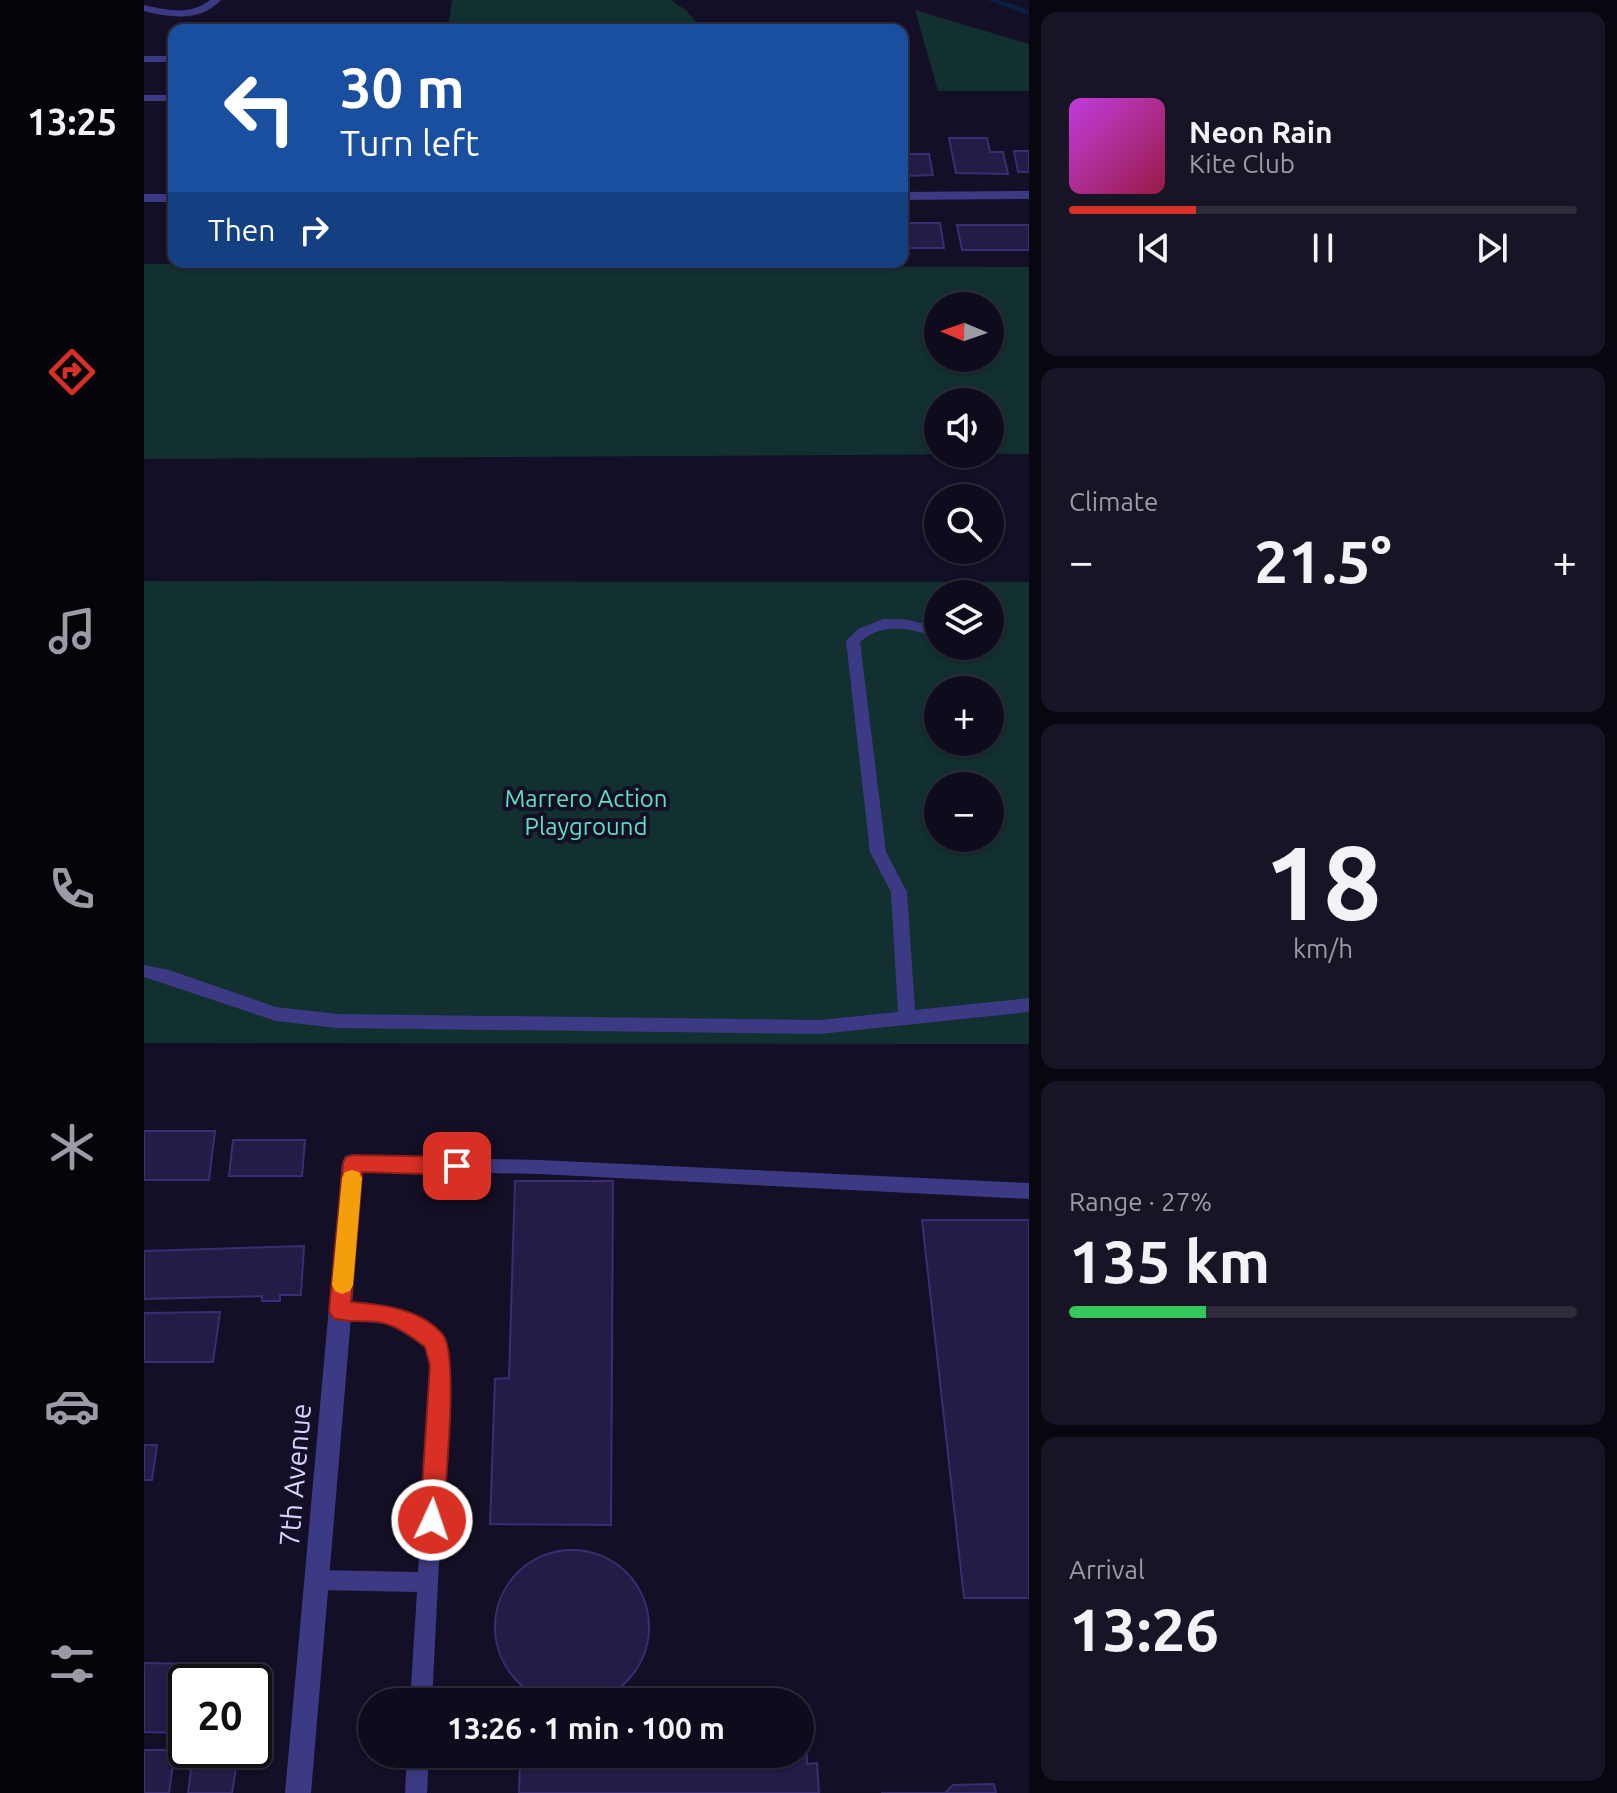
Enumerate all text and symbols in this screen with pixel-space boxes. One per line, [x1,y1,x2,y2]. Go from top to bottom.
icon: left [208,56,312,160]
text: 30 m [340,56,465,119]
text: 13:25 [27,101,117,142]
text: Neon Rain [1189,115,1333,149]
text: Turn left [340,122,479,163]
text: Kite Club [1189,149,1295,178]
icon: right [292,208,336,252]
text: Then [208,213,276,247]
icon: previous [1132,226,1176,270]
icon: pause [1301,226,1345,270]
icon: next [1470,226,1514,270]
north arrow [924,292,1004,372]
map controls [924,292,1004,852]
icon: directions [44,344,100,400]
button: sound [924,388,1004,468]
button: search [924,484,1004,564]
text: Climate [1069,487,1158,516]
text: 21.5° [1254,527,1392,594]
text: − [1069,536,1094,585]
text: + [1552,536,1577,585]
button: layers [924,580,1004,660]
icon: music [44,603,100,659]
button: + [924,676,1004,756]
button: − [924,772,1004,852]
park label: Marrero Action Playground [505,785,667,840]
text: 18 [1264,823,1382,940]
icon: phone [44,861,100,917]
text: km/h [1293,934,1353,963]
icon: climate [44,1119,100,1175]
pin [423,1132,491,1200]
icon: arrive [435,1144,479,1188]
text: Range · 27% [1069,1187,1212,1216]
text: 135 km [1069,1227,1270,1294]
icon: car [44,1378,100,1434]
street label: 7th Avenue [273,1402,316,1548]
position arrow [390,1478,474,1562]
text: Arrival [1069,1555,1145,1584]
text: 13:26 [1069,1595,1219,1662]
icon: filters [44,1636,100,1692]
speed limit sign: 20 [168,1664,272,1768]
text: 13:26 · 1 min · 100 m [447,1711,725,1745]

